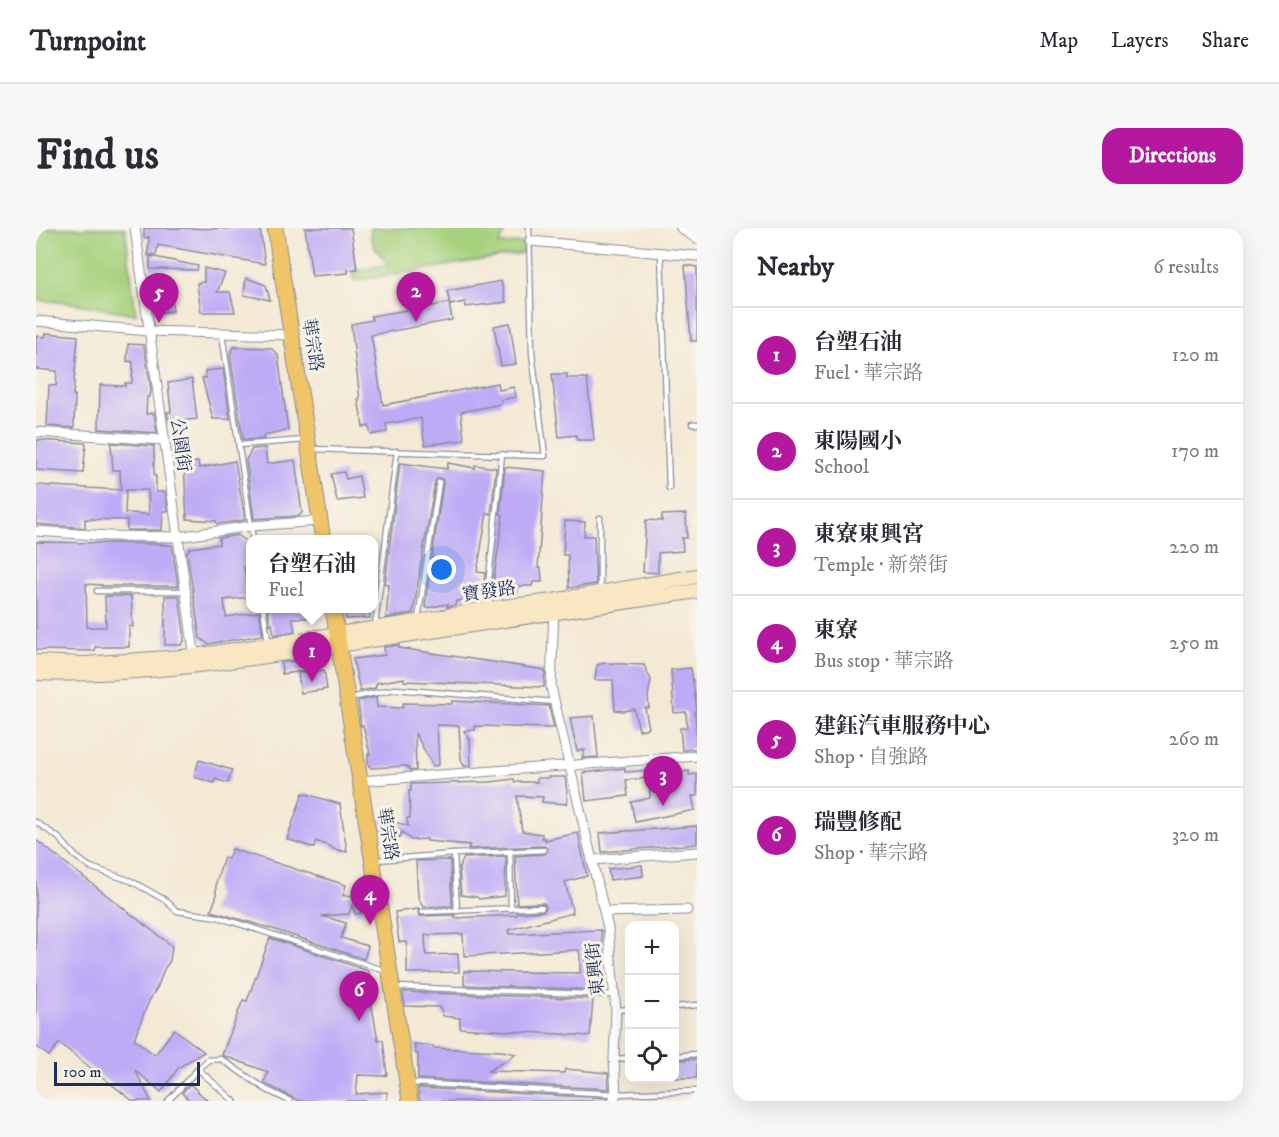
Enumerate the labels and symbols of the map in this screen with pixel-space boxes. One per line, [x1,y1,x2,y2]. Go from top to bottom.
pin: 2 [396,272,436,322]
pin: 5 [140,274,178,323]
street label: 華宗路 [297,317,327,374]
street label: 公園街 [165,417,195,473]
your location [427,555,456,584]
street label: 寶發路 [461,577,517,607]
pin: 1 [292,632,332,682]
pin: 3 [644,756,682,806]
street label: 華宗路 [372,806,402,863]
pin: 4 [350,876,390,925]
street label: 東興街 [582,941,610,997]
pin: 6 [340,972,378,1021]
scale bar [54,1059,200,1086]

